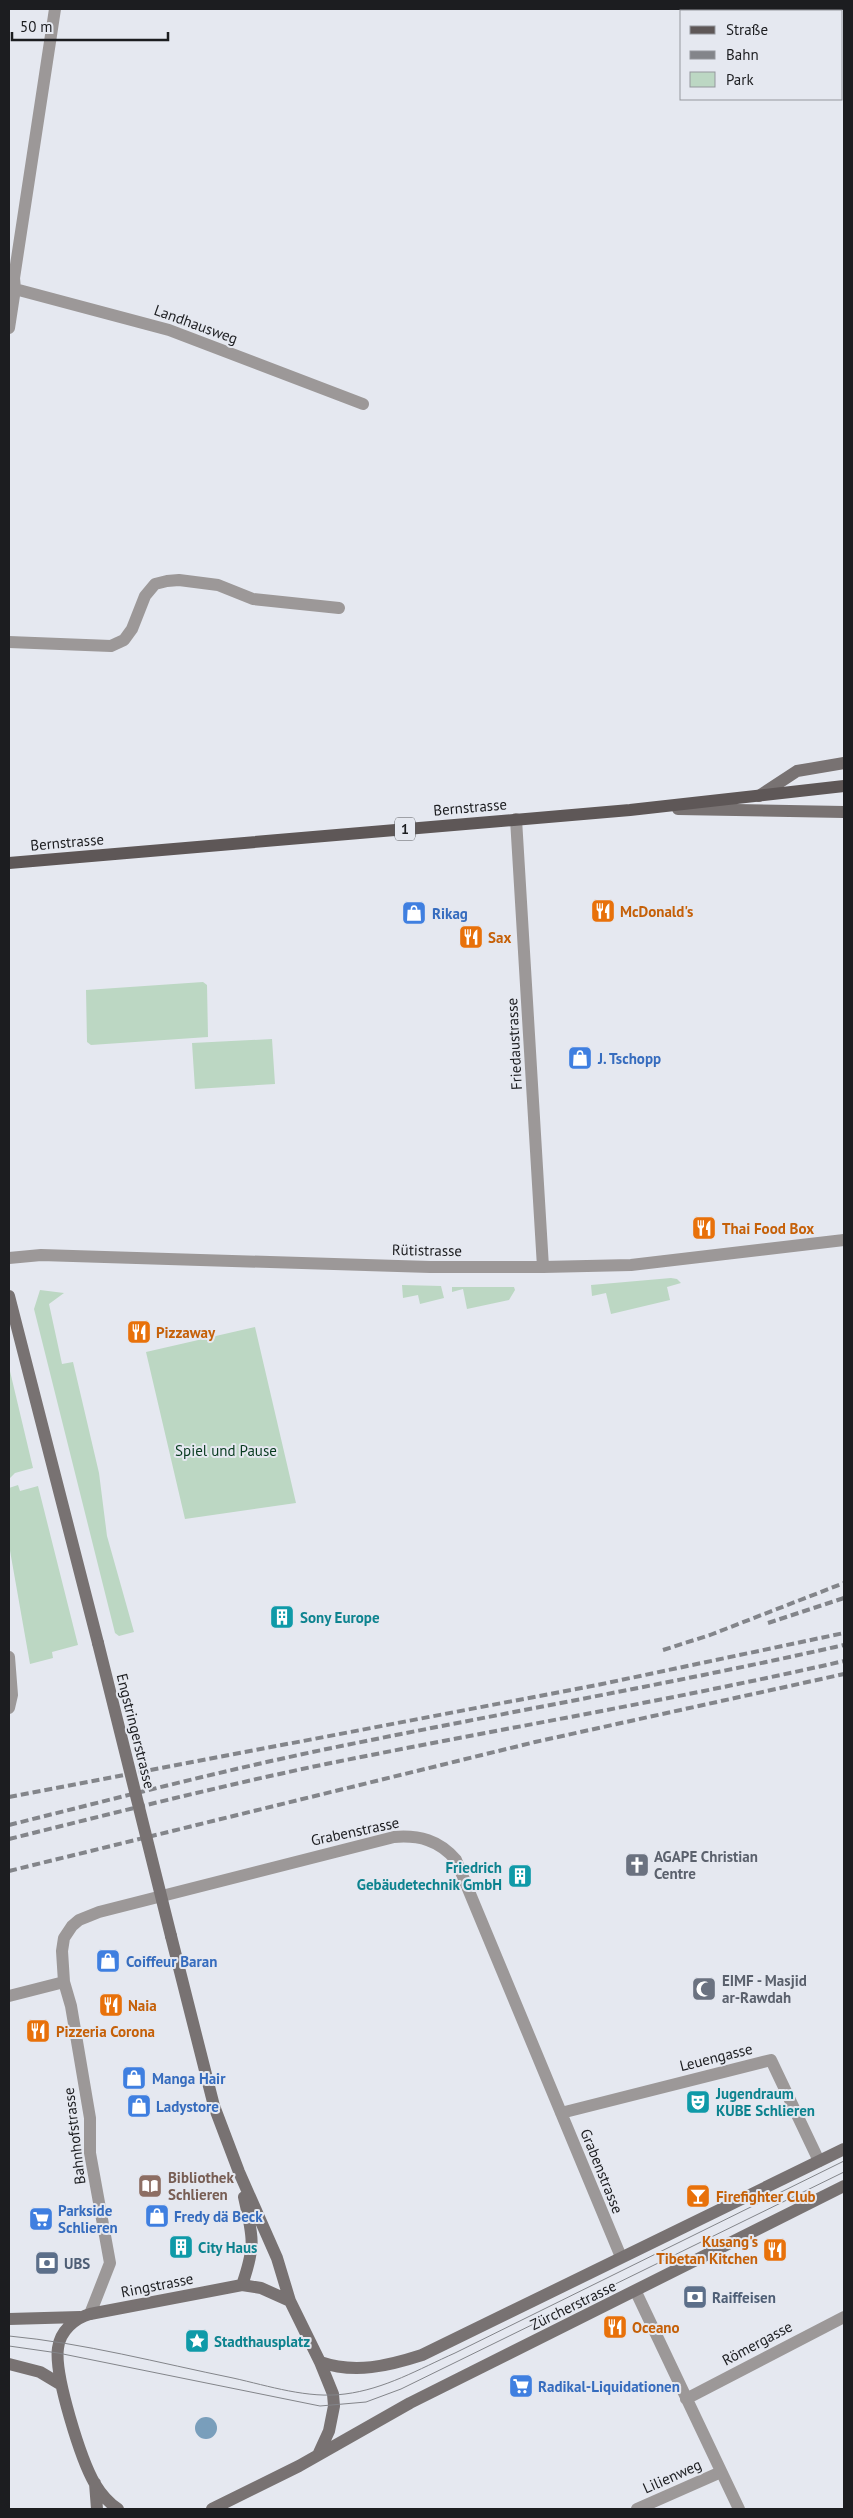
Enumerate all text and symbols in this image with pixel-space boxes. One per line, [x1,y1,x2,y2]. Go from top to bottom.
scale bar [12,10,169,42]
legend [680,10,843,100]
text: 50 m [20,17,53,36]
text: Straße [726,20,768,39]
text: Bahn [726,45,759,64]
text: Park [726,70,754,89]
street label: Landhausweg [152,300,240,348]
street label: Bernstrasse [432,794,508,820]
road number: 1 [395,818,415,841]
street label: Bernstrasse [29,829,105,855]
restaurant icon: McDonald's [590,898,616,924]
shop icon: Rikag [401,900,427,926]
place label: McDonald's [620,902,693,921]
place label: Rikag [432,904,468,923]
restaurant icon: Sax [458,924,484,950]
place label: Sax [488,928,511,947]
street label: Friedaustrasse [502,997,526,1091]
shop icon: J. Tschopp [567,1045,593,1071]
place label: J. Tschopp [597,1049,661,1068]
restaurant icon: Thai Food Box [691,1215,717,1241]
place label: Thai Food Box [722,1219,814,1238]
street label: Rütistrasse [392,1240,462,1260]
restaurant icon: Pizzaway [126,1319,152,1345]
place label: Pizzaway [156,1323,216,1342]
park label: Spiel und Pause [175,1441,277,1460]
building icon: Sony Europe [269,1604,295,1630]
place label: Sony Europe [300,1608,380,1627]
street label: Engstringerstrasse [113,1671,159,1791]
street label: Grabenstrasse [309,1812,401,1850]
place label: AGAPE Christian Centre [654,1847,758,1883]
church icon: AGAPE Christian Centre [624,1852,650,1878]
place label: Friedrich Gebäudetechnik GmbH [357,1858,502,1894]
building icon: Friedrich Gebäudetechnik GmbH [507,1863,533,1889]
shop icon: Coiffeur Baran [95,1948,121,1974]
place label: Coiffeur Baran [126,1952,217,1971]
place label: EIMF - Masjid ar-Rawdah [722,1971,807,2007]
mosque icon: EIMF - Masjid ar-Rawdah [691,1976,717,2002]
restaurant icon: Naia [98,1992,124,2018]
place label: Naia [128,1996,157,2015]
restaurant icon: Pizzeria Corona [25,2018,51,2044]
place label: Pizzeria Corona [56,2022,155,2041]
street label: Leuengasse [678,2039,754,2075]
shop icon: Manga Hair [121,2065,147,2091]
place label: Manga Hair [152,2069,226,2088]
place label: Jugendraum KUBE Schlieren [715,2084,815,2120]
street label: Bahnhofstrasse [59,2086,89,2186]
theatre icon: Jugendraum KUBE Schlieren [685,2089,711,2115]
shop icon: Ladystore [126,2093,152,2119]
place label: Ladystore [156,2097,219,2116]
street label: Grabenstrasse [576,2126,628,2216]
place label: Bibliothek Schlieren [168,2168,234,2204]
library icon: Bibliothek Schlieren [137,2173,163,2199]
bar icon: Firefighter Club [685,2183,711,2209]
place label: Firefighter Club [716,2187,816,2206]
place label: Parkside Schlieren [58,2201,118,2237]
shop icon: Fredy dä Beck [144,2203,170,2229]
supermarket icon: Parkside Schlieren [28,2206,54,2232]
place label: Fredy dä Beck [174,2207,263,2226]
place label: Kusang's Tibetan Kitchen [656,2232,758,2268]
building icon: City Haus [168,2234,194,2260]
restaurant icon: Kusang's Tibetan Kitchen [762,2237,788,2263]
place label: City Haus [198,2238,257,2257]
bank icon: UBS [34,2250,60,2276]
place label: UBS [64,2254,90,2273]
street label: Ringstrasse [119,2269,195,2301]
street label: Zürcherstrasse [527,2276,619,2334]
bank icon: Raiffeisen [682,2284,708,2310]
place label: Raiffeisen [712,2288,776,2307]
restaurant icon: Oceano [602,2314,628,2340]
street label: Römergasse [719,2317,795,2369]
place label: Oceano [632,2318,680,2337]
place icon: Stadthausplatz [184,2328,210,2354]
place label: Stadthausplatz [214,2332,310,2351]
supermarket icon: Radikal-Liquidationen [508,2373,534,2399]
place label: Radikal-Liquidationen [538,2377,680,2396]
street label: Lilienweg [640,2455,704,2497]

